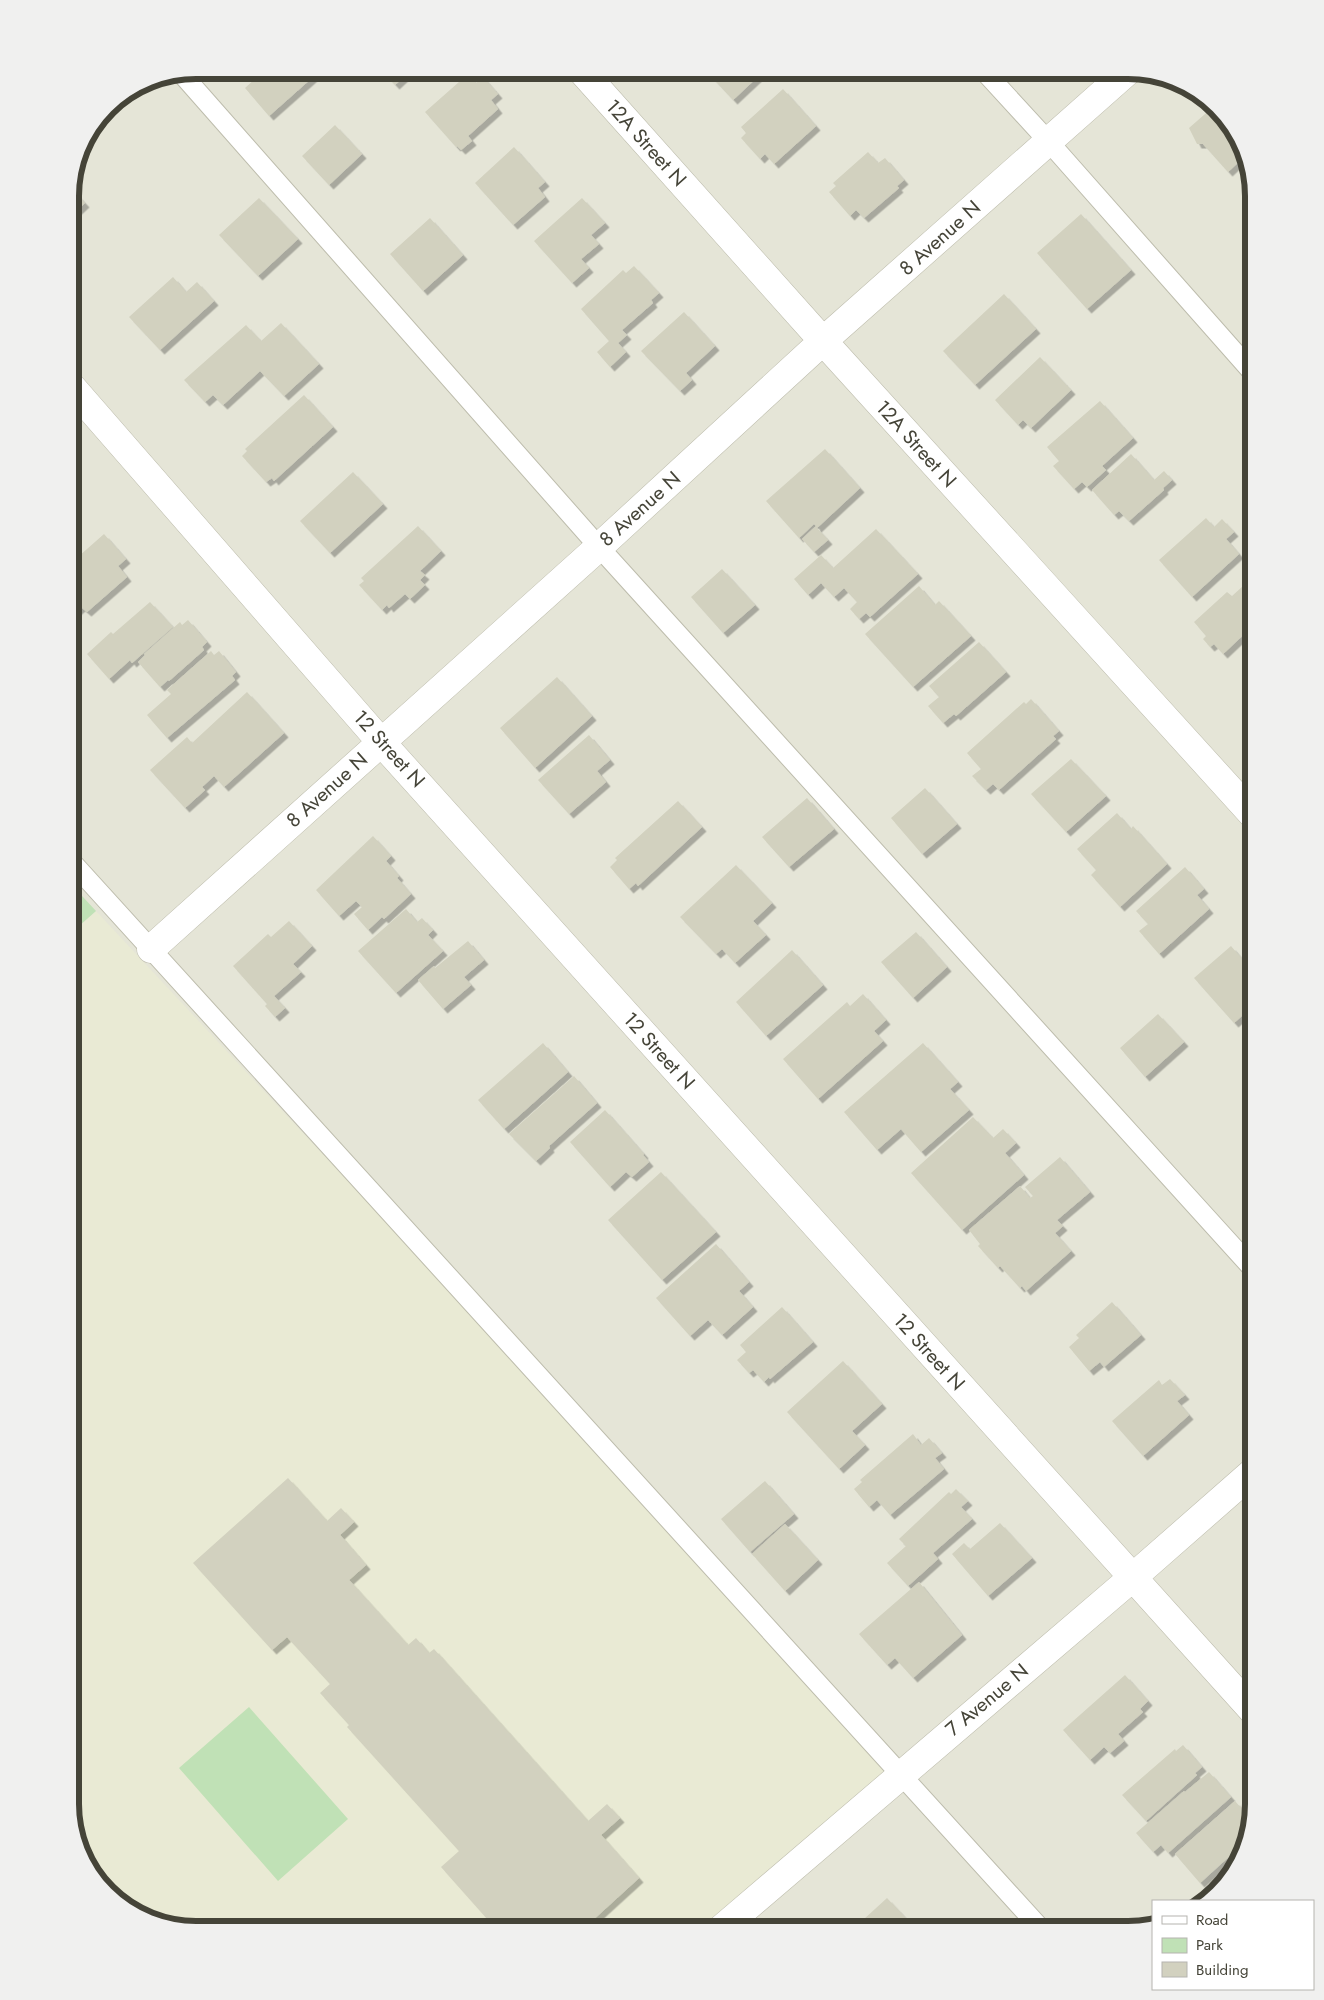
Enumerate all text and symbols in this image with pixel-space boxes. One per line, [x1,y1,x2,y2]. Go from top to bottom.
street label: 12A Street N [599,93,693,193]
street label: 8 Avenue N [893,194,987,282]
street label: 12A Street N [869,394,963,494]
street label: 8 Avenue N [593,465,687,553]
street label: 12 Street N [346,704,432,794]
street label: 8 Avenue N [280,746,374,834]
street label: 12 Street N [616,1006,702,1096]
street label: 12 Street N [886,1307,972,1397]
street label: 7 Avenue N [939,1657,1035,1743]
legend [1152,1900,1314,1990]
text: Road [1196,1909,1228,1931]
text: Park [1196,1934,1223,1956]
text: Building [1196,1959,1248,1981]

